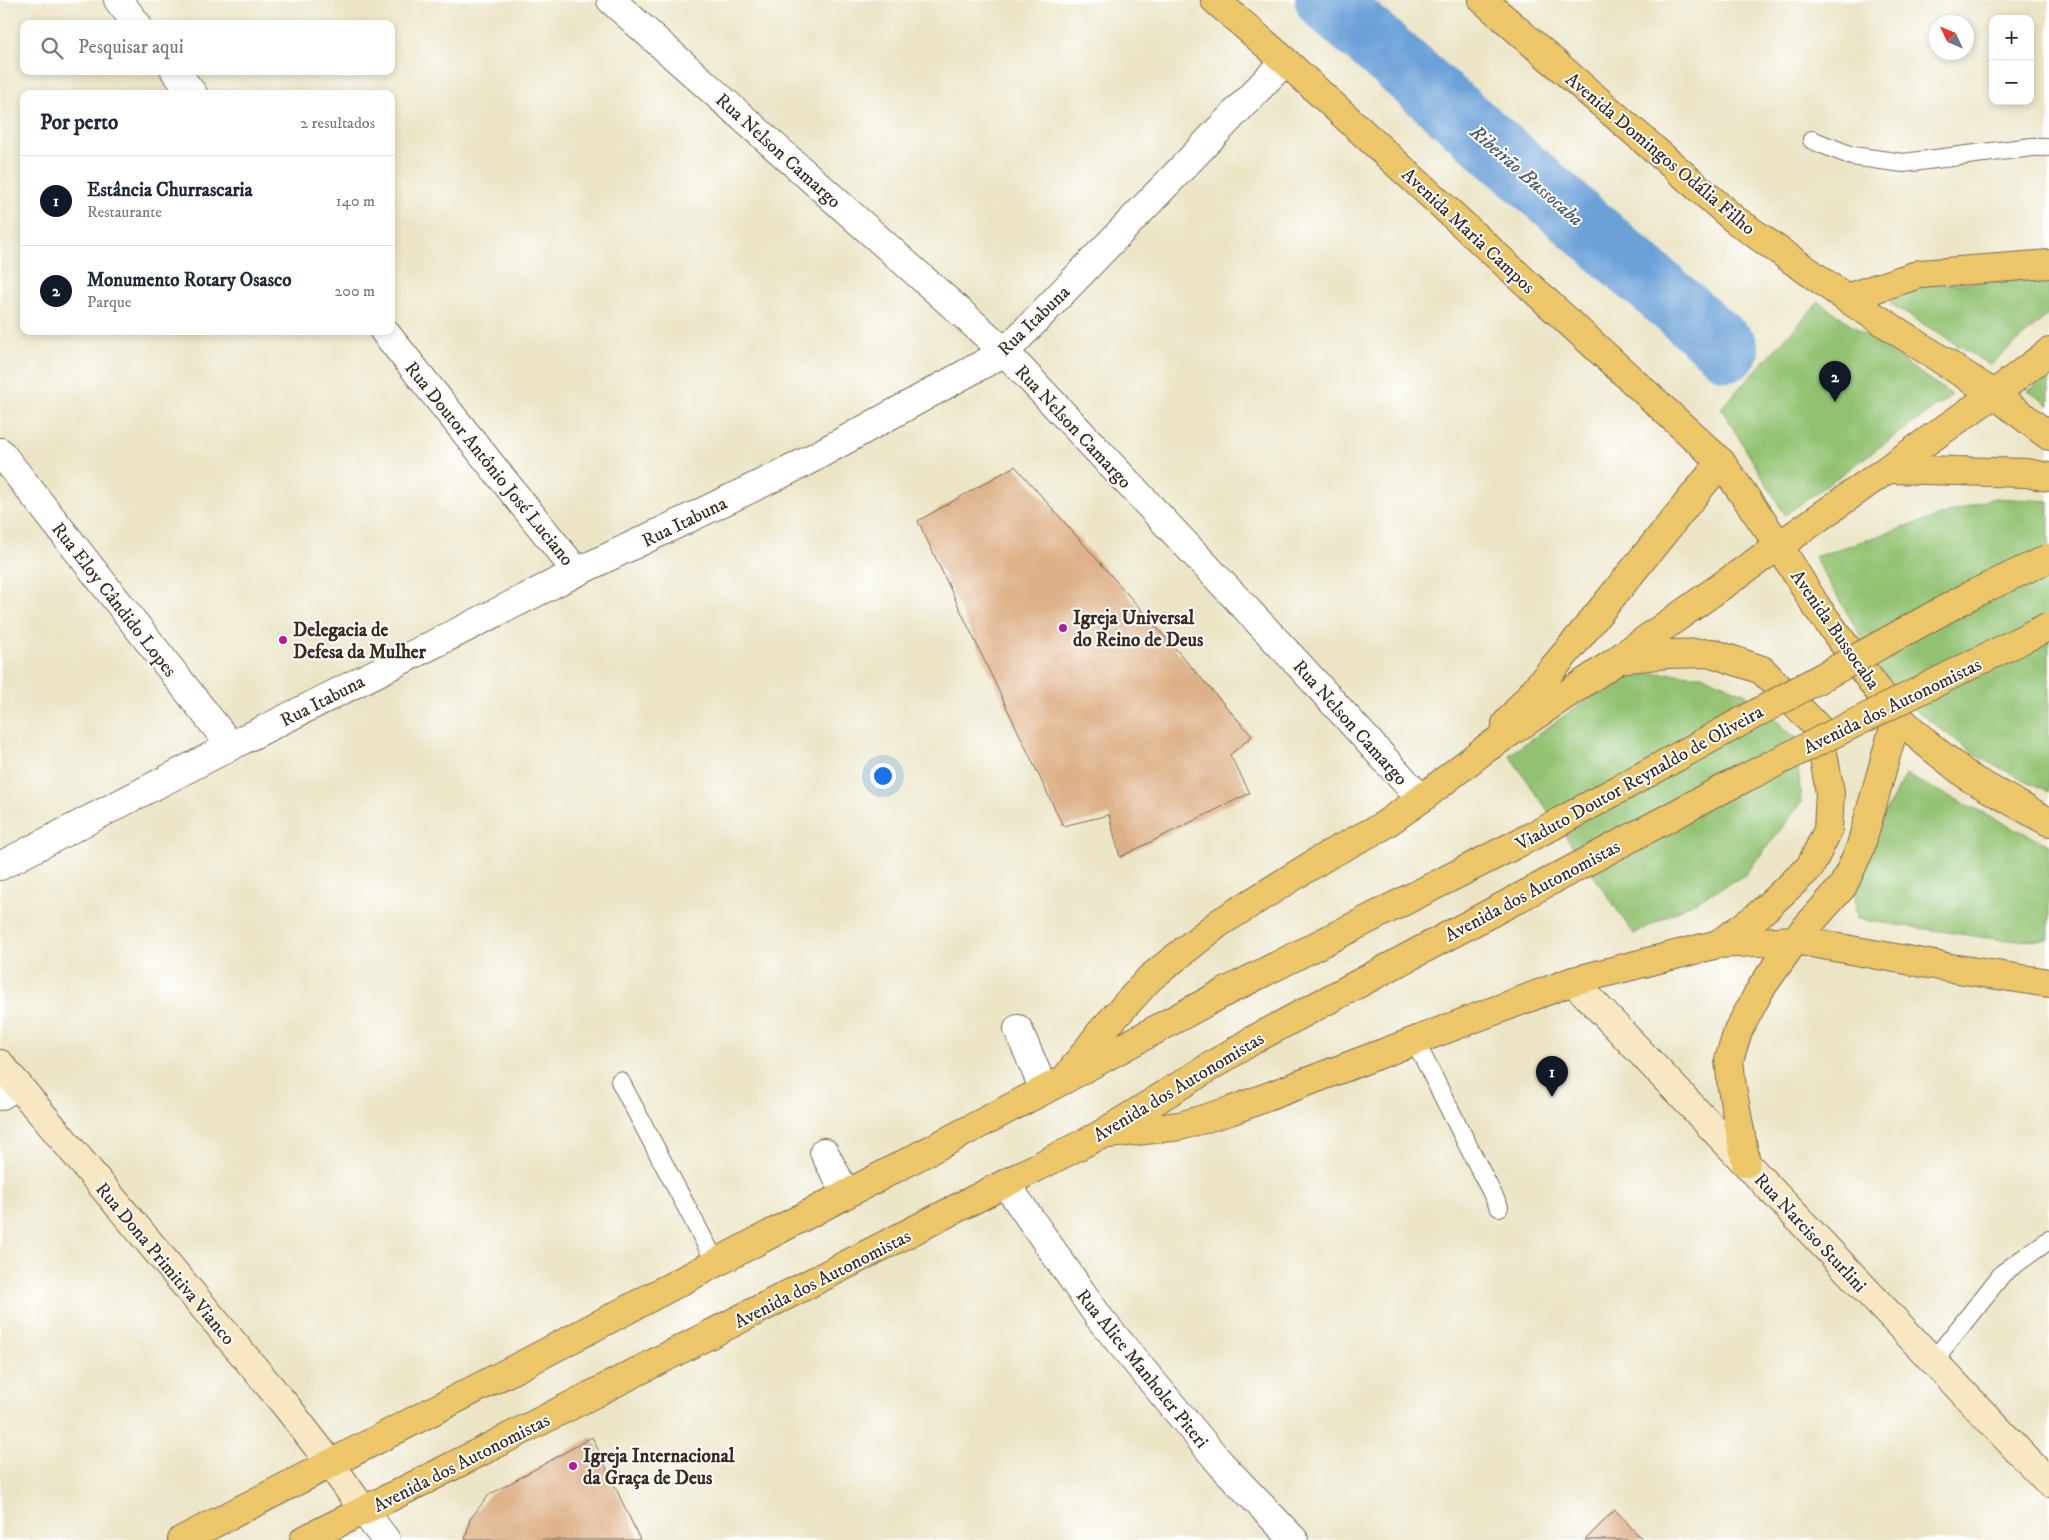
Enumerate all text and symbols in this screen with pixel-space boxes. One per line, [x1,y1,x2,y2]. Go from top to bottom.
north arrow [1929,15,1974,60]
map controls [1989,15,2034,105]
button: + [1989,15,2034,60]
search box [20,20,395,75]
icon: search [38,34,66,62]
text: Pesquisar aqui [78,36,184,59]
button: − [1989,60,2034,105]
street label: Avenida Domingos Odália Filho [1560,68,1760,240]
street label: Rua Nelson Camargo [710,89,846,214]
text: Por perto [40,110,118,136]
text: 2 resultados [300,113,375,133]
water label: Ribeirão Bussocaba [1463,119,1588,232]
street label: Avenida Maria Campos [1397,163,1539,299]
text: Estância Churrascaria [87,179,253,202]
text: 1 [53,191,59,211]
text: 140 m [336,191,375,211]
text: Restaurante [87,202,162,222]
text: Monumento Rotary Osasco [87,269,291,292]
text: 2 [52,281,60,301]
text: 200 m [334,281,375,301]
street label: Rua Itabuna [993,281,1075,361]
text: Parque [87,292,131,312]
street label: Rua Doutor Antônio José Luciano [399,357,578,571]
street label: Rua Nelson Camargo [1010,360,1136,494]
pin: 2 [1819,361,1851,402]
street label: Rua Itabuna [638,492,731,553]
street label: Rua Eloy Cândido Lopes [46,518,181,682]
street label: Avenida Bussocaba [1785,566,1885,694]
place label: Igreja Universal do Reino de Deus [1073,607,1204,652]
place label: Delegacia de Defesa da Mulher [293,619,427,664]
marker: Igreja Universal do Reino de Deus [1057,622,1069,634]
marker: Delegacia de Defesa da Mulher [277,634,289,646]
street label: Avenida dos Autonomistas [1800,653,1985,759]
street label: Rua Nelson Camargo [1287,655,1412,791]
street label: Rua Itabuna [277,670,369,732]
street label: Viaduto Doutor Reynaldo de Oliveira [1511,701,1767,857]
your location [870,763,896,789]
street label: Avenida dos Autonomistas [1441,835,1624,947]
street label: Avenida dos Autonomistas [1089,1027,1268,1147]
pin: 1 [1536,1056,1568,1097]
street label: Rua Narciso Sturlini [1749,1169,1871,1297]
street label: Rua Dona Primitiva Vianco [90,1178,240,1350]
street label: Avenida dos Autonomistas [730,1225,915,1334]
street label: Rua Alice Manholer Piteri [1071,1285,1213,1453]
street label: Avenida dos Autonomistas [369,1409,554,1518]
place label: Igreja Internacional da Graça de Deus [583,1445,735,1490]
marker: Igreja Internacional da Graça de Deus [567,1460,579,1472]

